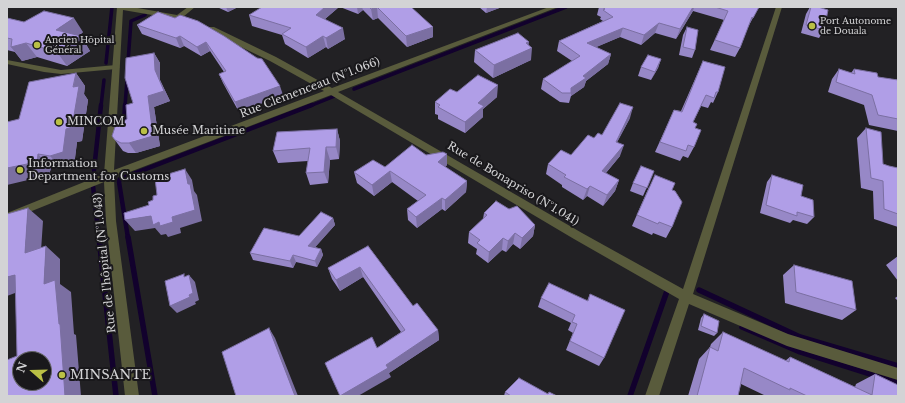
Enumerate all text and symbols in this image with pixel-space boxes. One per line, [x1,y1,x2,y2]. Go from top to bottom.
place label: Port Autonome de Douala [820,16,891,37]
marker: Port Autonome de Douala [807,21,817,31]
place label: Ancien Hôpital Général [45,35,114,56]
marker: Ancien Hôpital Général [32,40,42,50]
street label: Rue Clemenceau (N°1.066) [238,55,382,121]
place label: MINCOM [67,115,124,129]
marker: MINCOM [54,117,64,127]
place label: Musée Maritime [152,124,245,138]
marker: Musée Maritime [139,126,149,136]
street label: Rue de Bonapriso (N°1.041) [445,139,581,229]
place label: Information Department for Customs [28,157,169,183]
marker: Information Department for Customs [15,165,25,175]
street label: Rue de l'hôpital (N°1.043) [91,192,119,334]
north arrow [12,351,52,391]
text: N [13,360,30,374]
place label: MINSANTE [70,367,151,383]
marker: MINSANTE [57,370,67,380]

